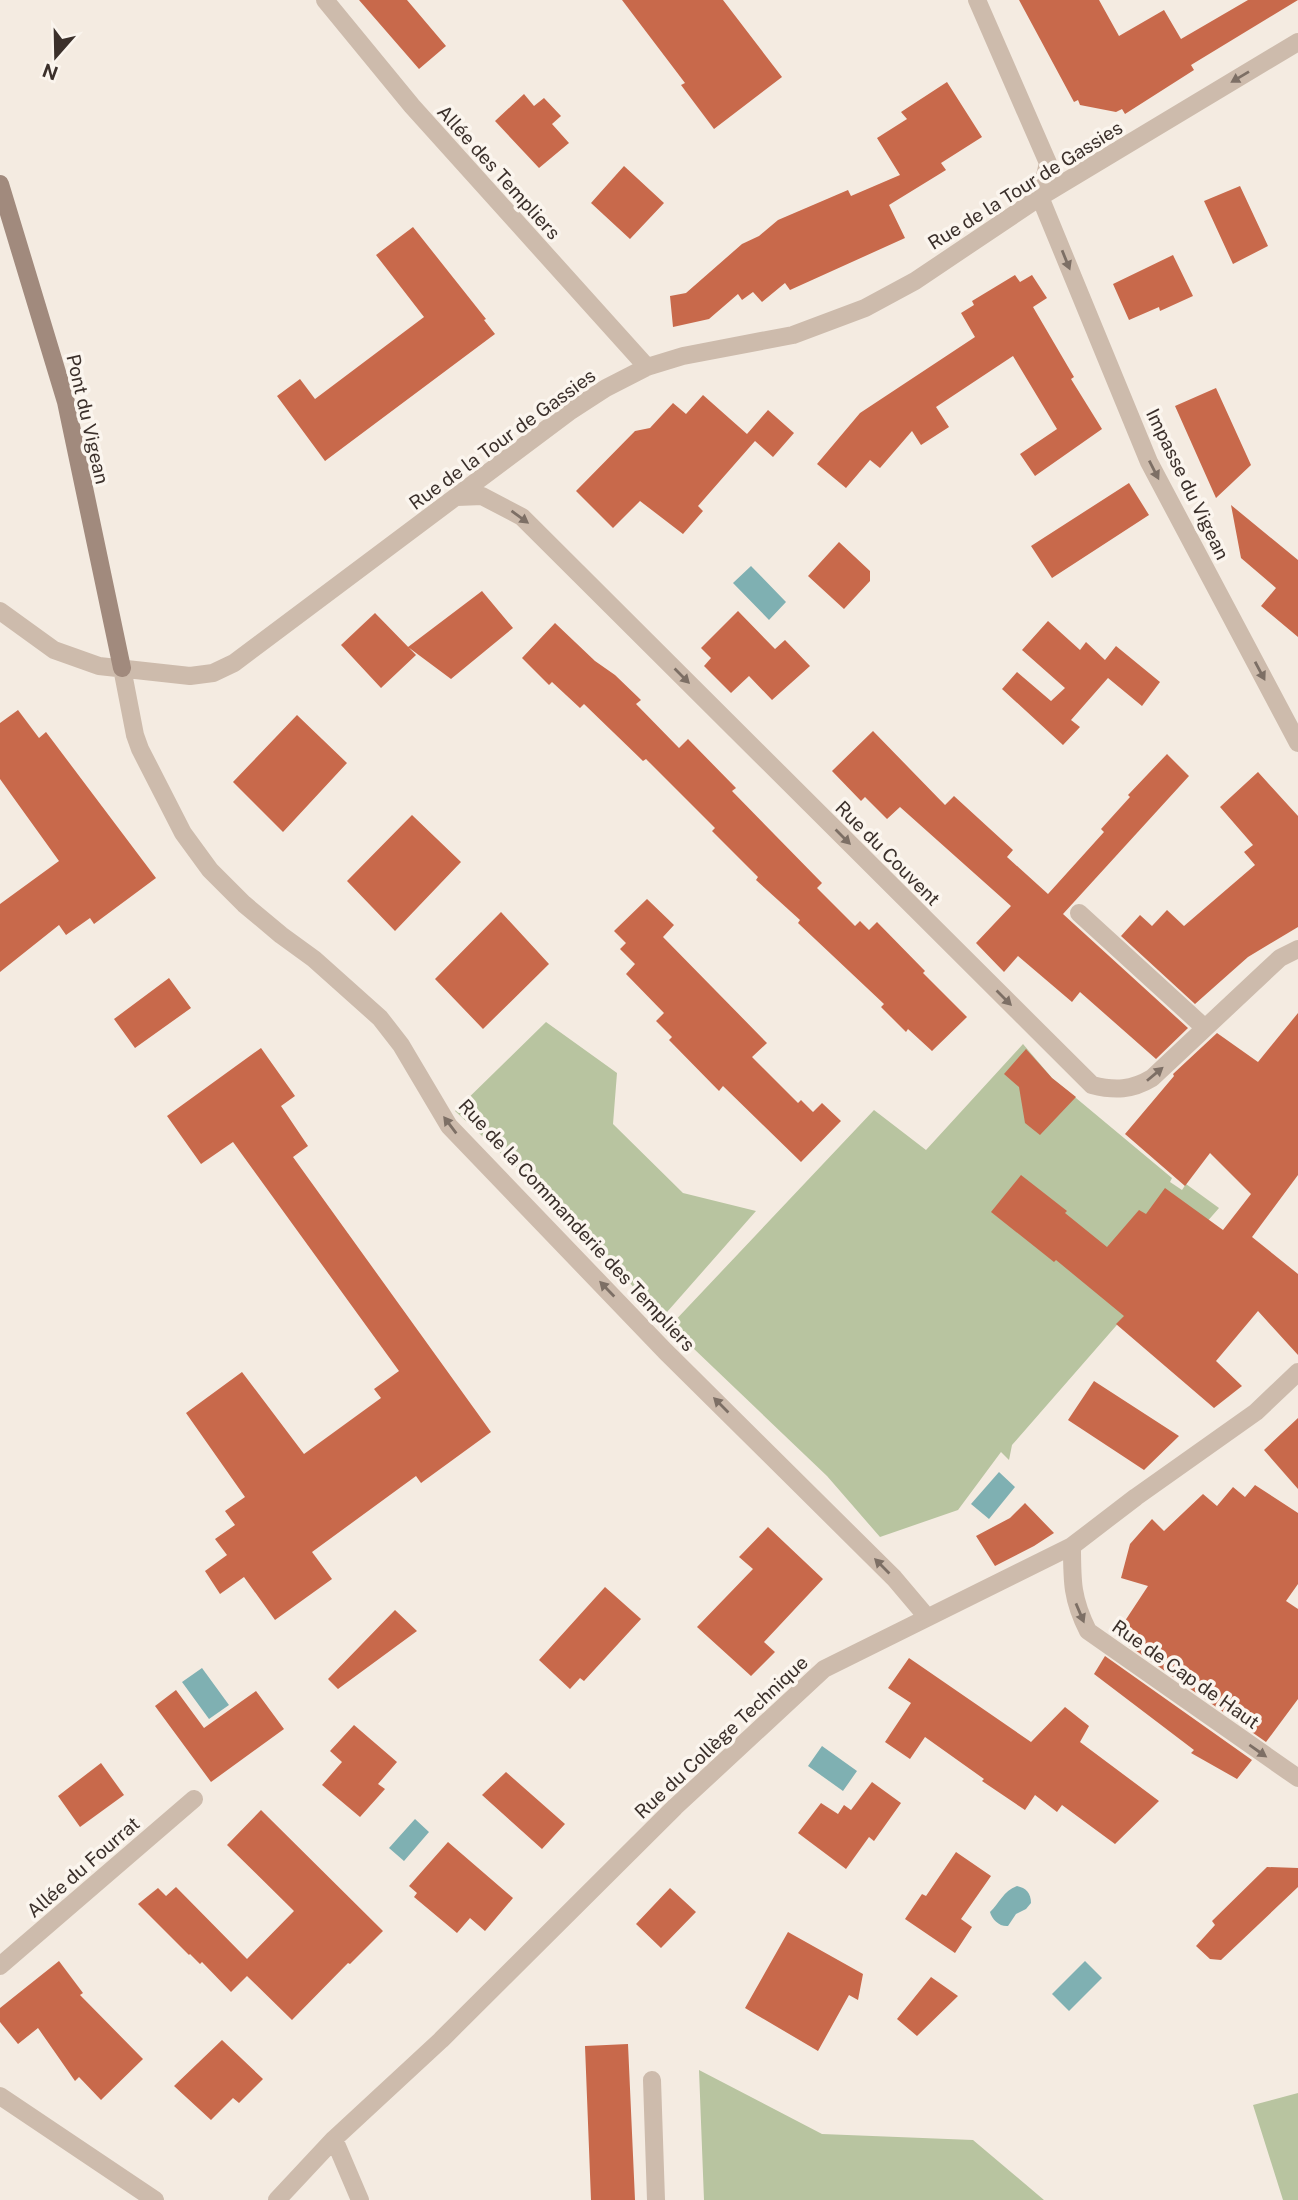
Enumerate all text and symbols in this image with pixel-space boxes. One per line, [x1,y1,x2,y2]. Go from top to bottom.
north arrow [21,21,91,91]
text: N [39,59,61,85]
one-way arrow [1230,71,1249,83]
street label: Allée des Templiers [433,100,565,244]
street label: Rue de la Tour de Gassies [924,116,1126,254]
one-way arrow [1061,250,1072,271]
street label: Pont du Vigean [62,352,114,486]
street label: Rue de la Tour de Gassies [405,364,599,514]
street label: Impasse du Vigean [1142,405,1234,563]
one-way arrow [1148,460,1159,480]
one-way arrow [510,510,529,524]
one-way arrow [1254,662,1266,681]
one-way arrow [673,668,690,685]
street label: Rue du Couvent [831,796,945,910]
one-way arrow [834,828,850,845]
one-way arrow [995,989,1012,1005]
one-way arrow [1146,1066,1164,1081]
street label: Rue de la Commanderie des Templiers [454,1095,700,1355]
one-way arrow [443,1115,457,1134]
one-way arrow [598,1281,615,1298]
one-way arrow [712,1397,729,1414]
one-way arrow [874,1558,890,1575]
one-way arrow [1075,1603,1086,1624]
street label: Rue de Cap de Haut [1108,1615,1264,1733]
street label: Rue du Collège Technique [630,1651,812,1823]
one-way arrow [1249,1743,1267,1757]
street label: Allée du Fourrat [22,1812,144,1922]

